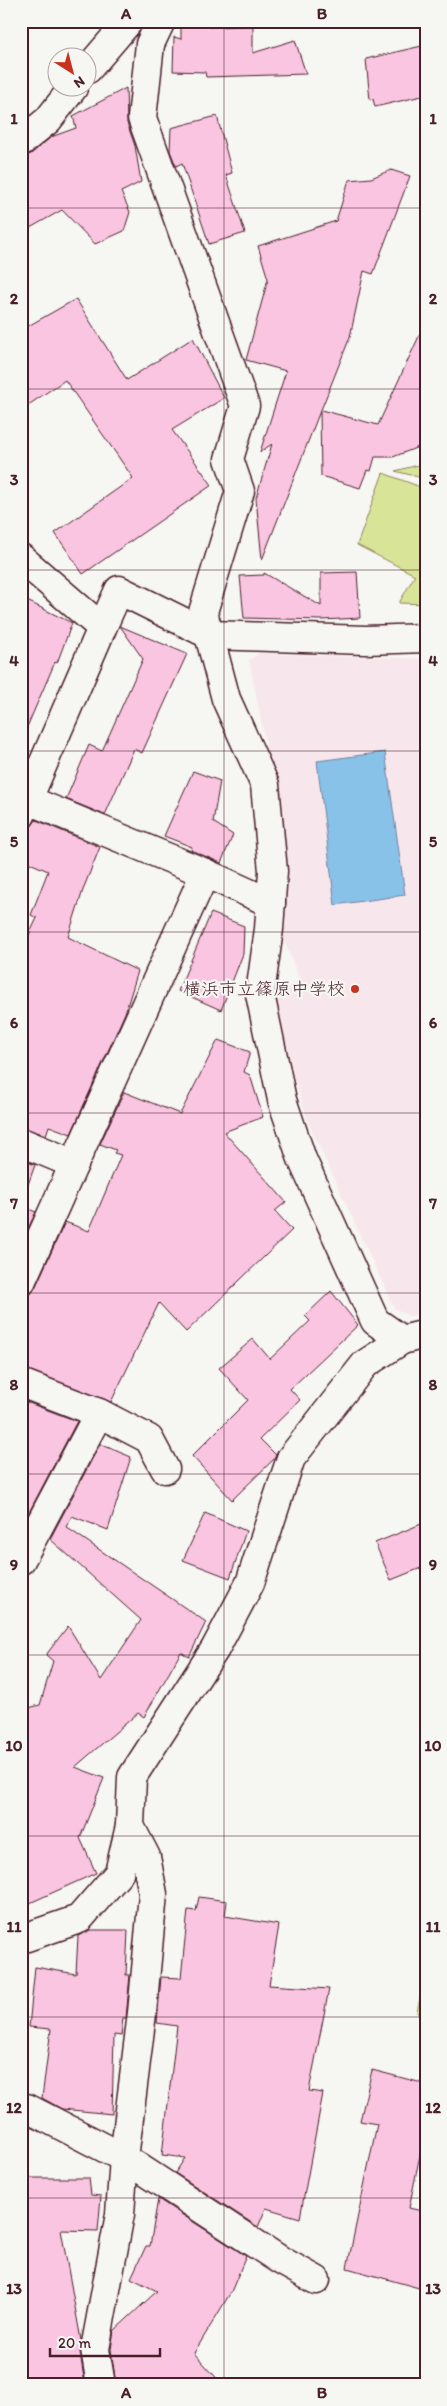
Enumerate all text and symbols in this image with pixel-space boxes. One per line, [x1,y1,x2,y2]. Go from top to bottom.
text: A [120,4,132,23]
text: B [317,4,328,23]
north arrow [48,48,98,98]
text: N [71,72,88,92]
text: 1 [10,109,18,128]
text: 1 [429,109,437,128]
text: 2 [10,289,19,308]
text: 2 [429,289,438,308]
text: 3 [10,470,19,489]
text: 3 [429,470,438,489]
text: 4 [9,651,19,670]
text: 4 [428,651,438,670]
text: 5 [10,832,19,851]
text: 5 [429,832,438,851]
place label: 横浜市立篠原中学校 [183,978,345,1000]
marker: 横浜市立篠原中学校 [349,983,361,995]
text: 6 [10,1013,19,1032]
text: 6 [429,1013,438,1032]
text: 7 [9,1194,18,1213]
text: 7 [428,1194,437,1213]
text: 8 [10,1375,19,1394]
text: 8 [429,1375,438,1394]
text: 9 [10,1555,18,1574]
text: 9 [429,1555,437,1574]
text: 10 [5,1736,23,1755]
text: 10 [424,1736,442,1755]
text: 11 [7,1917,22,1936]
text: 11 [426,1917,441,1936]
text: 12 [6,2098,23,2117]
text: 12 [425,2098,442,2117]
text: 13 [6,2279,22,2298]
text: 13 [425,2279,441,2298]
scale bar [50,2326,160,2358]
text: 20 m [58,2334,92,2352]
text: A [120,2383,132,2402]
text: B [317,2383,328,2402]

